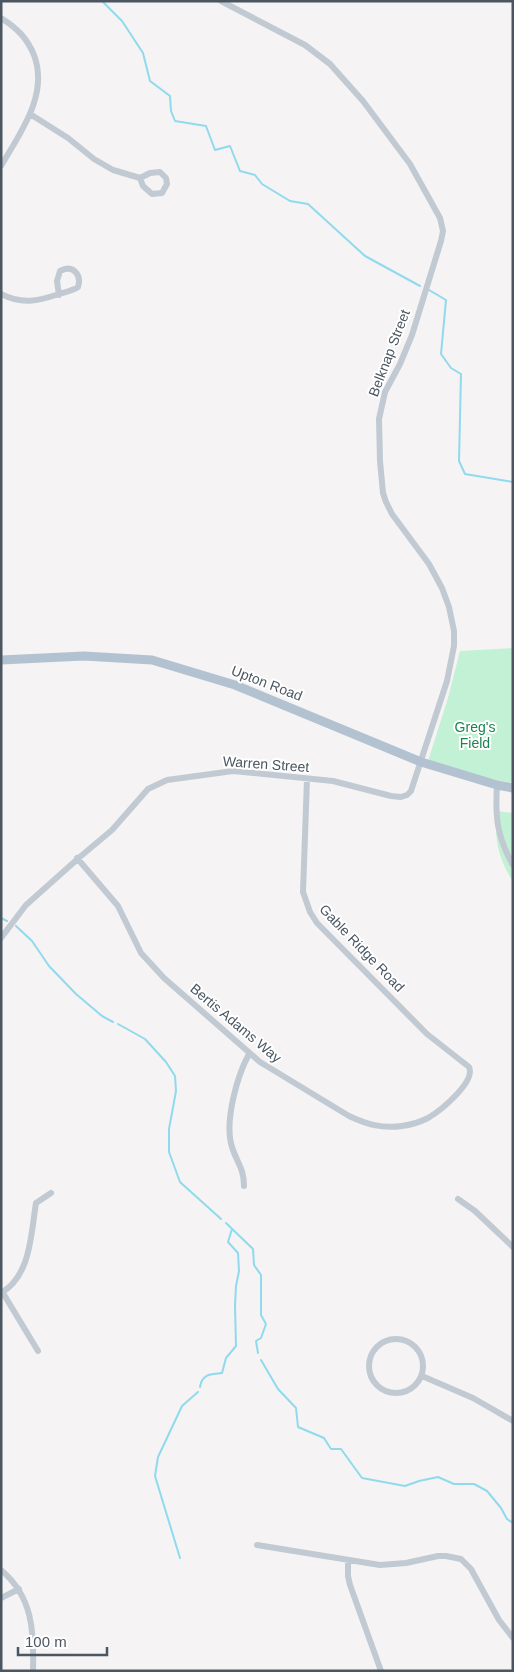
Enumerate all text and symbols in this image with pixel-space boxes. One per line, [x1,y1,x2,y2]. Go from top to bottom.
street label: Belknap Street [365,307,413,399]
street label: Upton Road [229,662,305,704]
park label: Greg's Field [455,719,495,751]
street label: Warren Street [222,753,310,775]
street label: Gable Ridge Road [316,901,408,995]
street label: Bertis Adams Way [187,980,285,1066]
scale bar [18,1624,106,1656]
text: 100 m [25,1633,67,1650]

